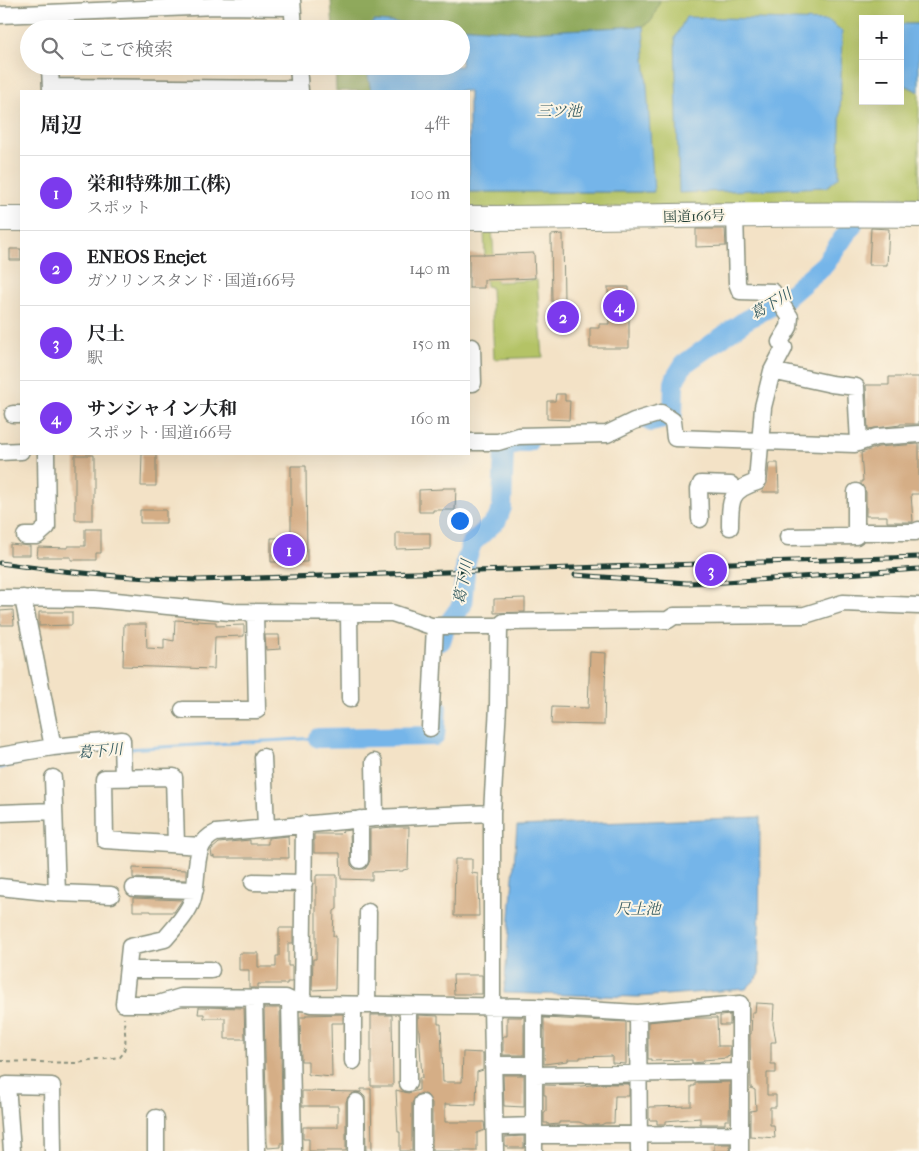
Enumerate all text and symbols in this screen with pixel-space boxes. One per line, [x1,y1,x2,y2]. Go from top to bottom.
map controls [859,15,904,105]
button: + [859,15,904,60]
search box [20,20,470,75]
icon: search [38,34,66,62]
text: ここで検索 [78,39,173,61]
button: − [859,60,904,105]
water label: 三ツ池 [536,102,583,120]
text: 周辺 [40,113,82,137]
text: 4件 [425,114,450,133]
text: 栄和特殊加工(株) [87,173,231,195]
text: 1 [53,184,59,203]
text: 100 m [410,184,450,203]
text: スポット [87,198,151,217]
street label: 国道166号 [663,207,725,226]
text: ENEOS Enejet [87,246,206,268]
text: 2 [52,259,60,278]
text: 140 m [409,259,450,278]
text: ガソリンスタンド · 国道166号 [87,271,296,290]
water label: 葛下川 [747,284,797,323]
pin: 4 [603,287,635,325]
pin: 2 [547,298,579,336]
text: 尺土 [87,323,125,345]
text: 3 [53,334,59,353]
text: 150 m [412,334,450,353]
text: 駅 [87,348,103,367]
text: サンシャイン大和 [87,398,237,420]
text: 4 [51,409,61,428]
text: 160 m [410,409,450,428]
text: スポット · 国道166号 [87,423,232,442]
your location [447,508,473,534]
pin: 1 [273,531,305,569]
pin: 3 [695,551,727,589]
water label: 葛下川 [450,556,477,606]
water label: 葛下川 [77,740,125,762]
water label: 尺土池 [615,900,662,918]

